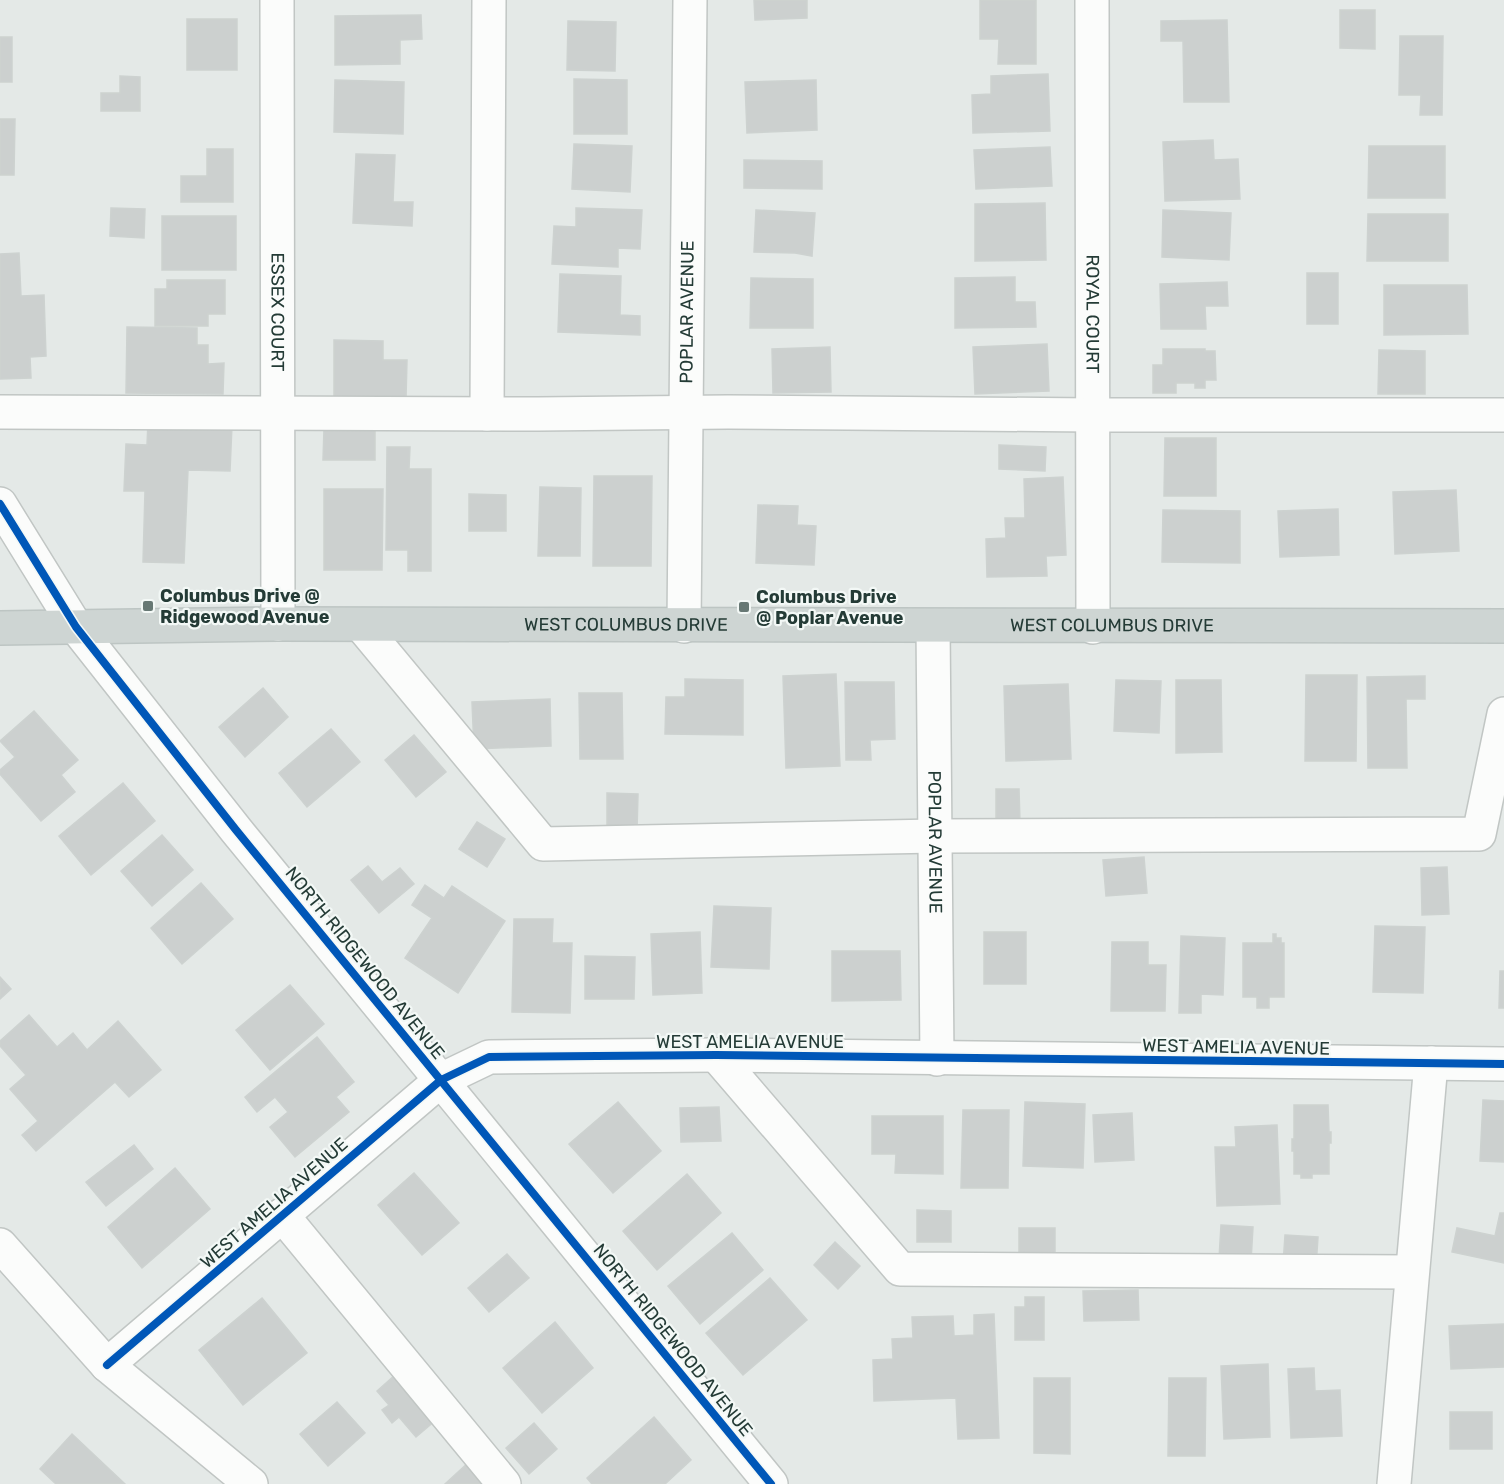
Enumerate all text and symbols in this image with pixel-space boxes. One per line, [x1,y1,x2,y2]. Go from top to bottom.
street label: POPLAR AVENUE [675,240,699,384]
street label: ESSEX COURT [266,252,289,372]
street label: ROYAL COURT [1081,255,1104,373]
place label: Columbus Drive @ Ridgewood Avenue [160,585,330,628]
place label: Columbus Drive @ Poplar Avenue [756,586,904,629]
marker: Columbus Drive @ Ridgewood Avenue [141,599,155,613]
marker: Columbus Drive @ Poplar Avenue [737,600,751,614]
street label: WEST COLUMBUS DRIVE [524,613,728,636]
street label: WEST COLUMBUS DRIVE [1010,614,1214,637]
street label: POPLAR AVENUE [923,770,947,914]
street label: NORTH RIDGEWOOD AVENUE [281,862,449,1064]
street label: WEST AMELIA AVENUE [656,1031,844,1053]
street label: WEST AMELIA AVENUE [1142,1034,1330,1060]
street label: WEST AMELIA AVENUE [196,1133,352,1273]
street label: NORTH RIDGEWOOD AVENUE [589,1239,757,1441]

